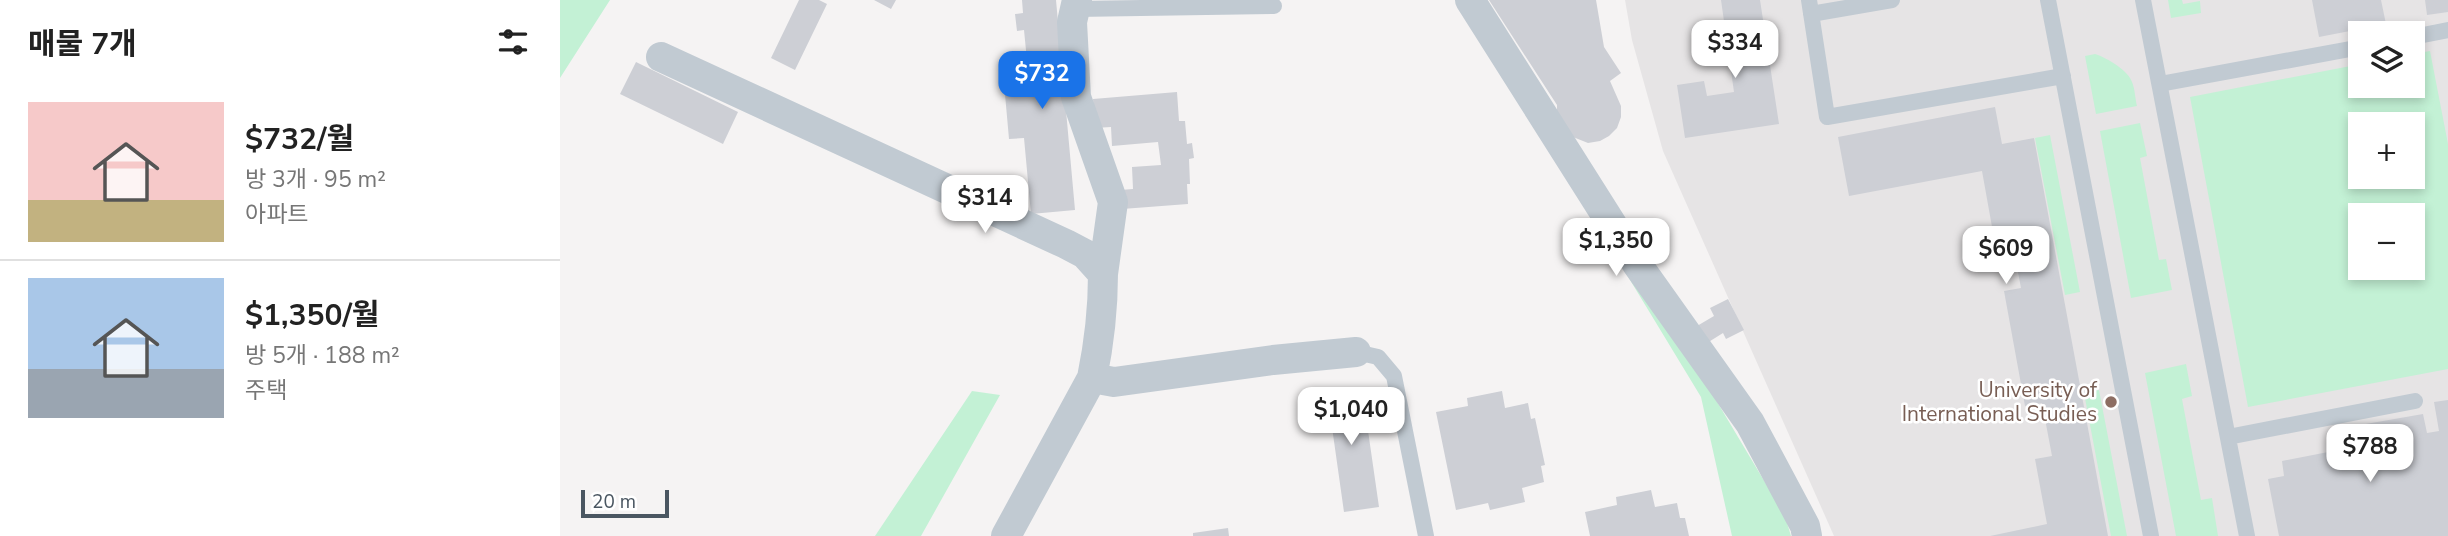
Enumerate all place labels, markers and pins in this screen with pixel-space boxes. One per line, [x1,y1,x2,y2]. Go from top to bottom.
pin: $334 [1694,20,1776,80]
pin: $732 [1001,52,1083,111]
pin: $314 [944,176,1026,235]
pin: $1,350 [1559,218,1673,278]
pin: $609 [1965,226,2047,286]
place label: University of International Studies [1902,376,2098,428]
pin: $1,040 [1294,388,1408,447]
marker: University of International Studies [2103,394,2119,410]
pin: $788 [2329,424,2411,484]

